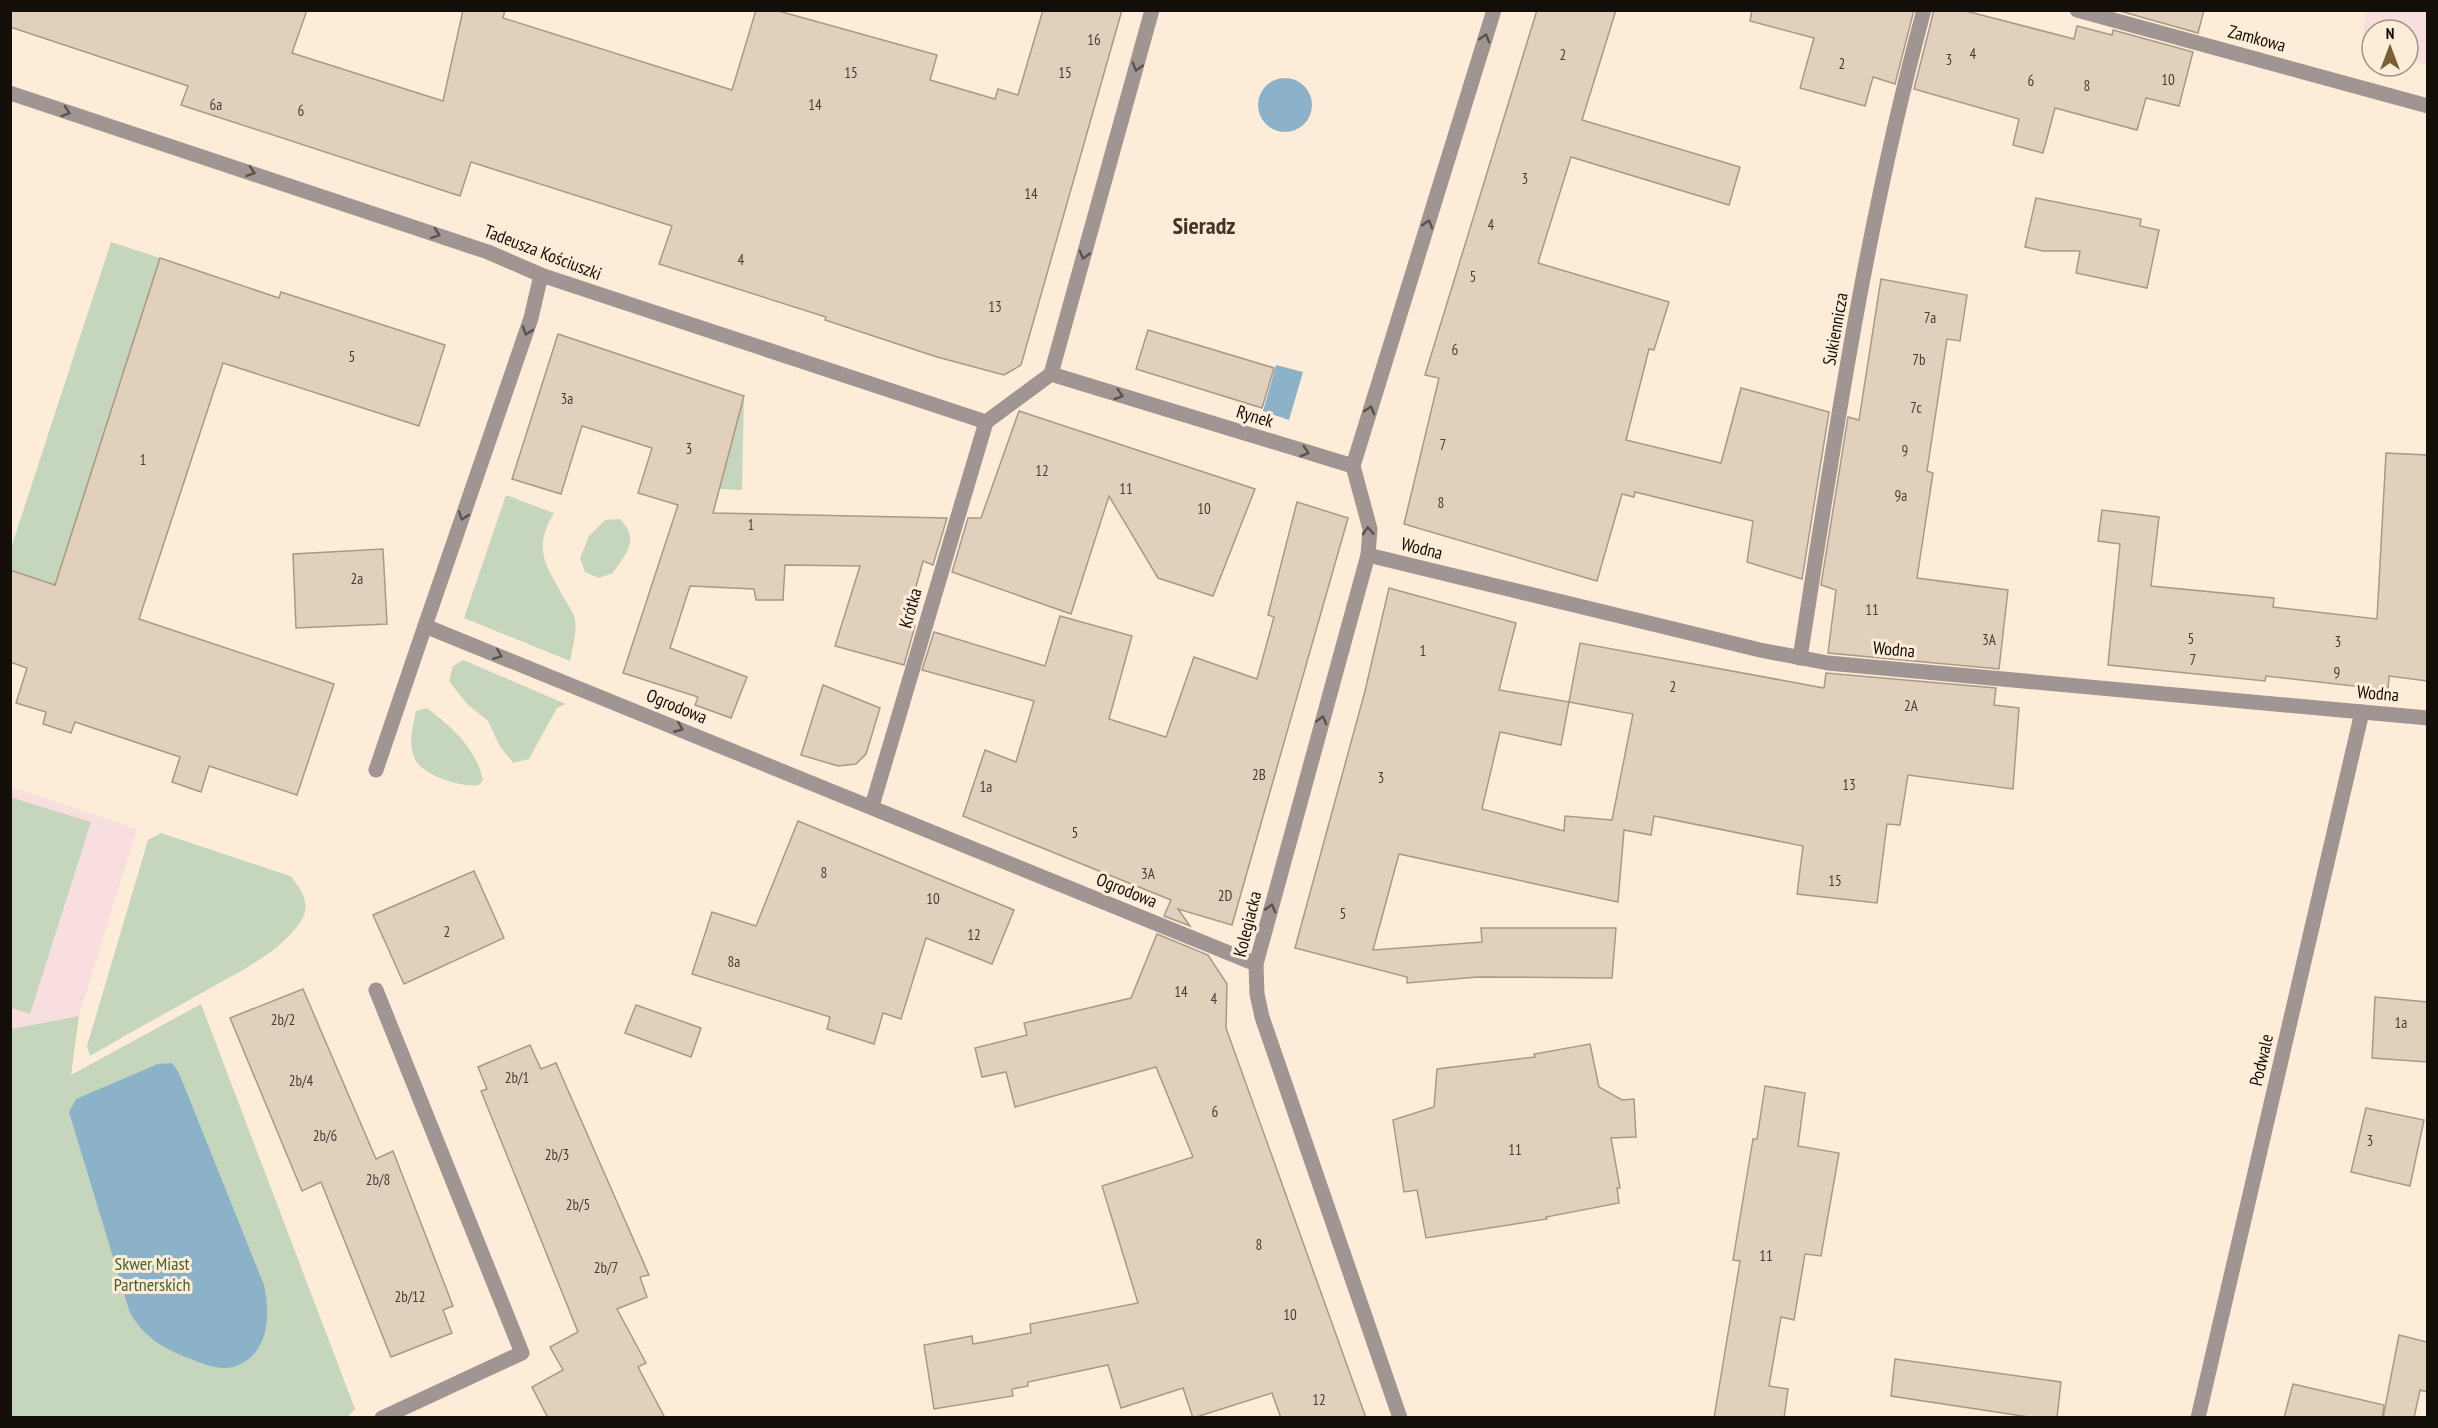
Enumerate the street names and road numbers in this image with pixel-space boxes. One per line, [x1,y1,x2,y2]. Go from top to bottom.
street label: Zamkowa [2226,19,2288,57]
street label: Tadeusza Kościuszki [481,219,605,285]
street label: Sukiennicza [1817,291,1853,367]
street label: Rynek [1234,400,1276,432]
street label: Wodna [1399,532,1445,564]
street label: Krótka [893,585,927,631]
street label: Wodna [1872,636,1916,662]
street label: Wodna [2356,680,2400,706]
street label: Ogrodowa [643,683,711,729]
street label: Ogrodowa [1093,867,1161,913]
street label: Kolegiacka [1228,889,1266,959]
street label: Podwale [2244,1032,2278,1088]

